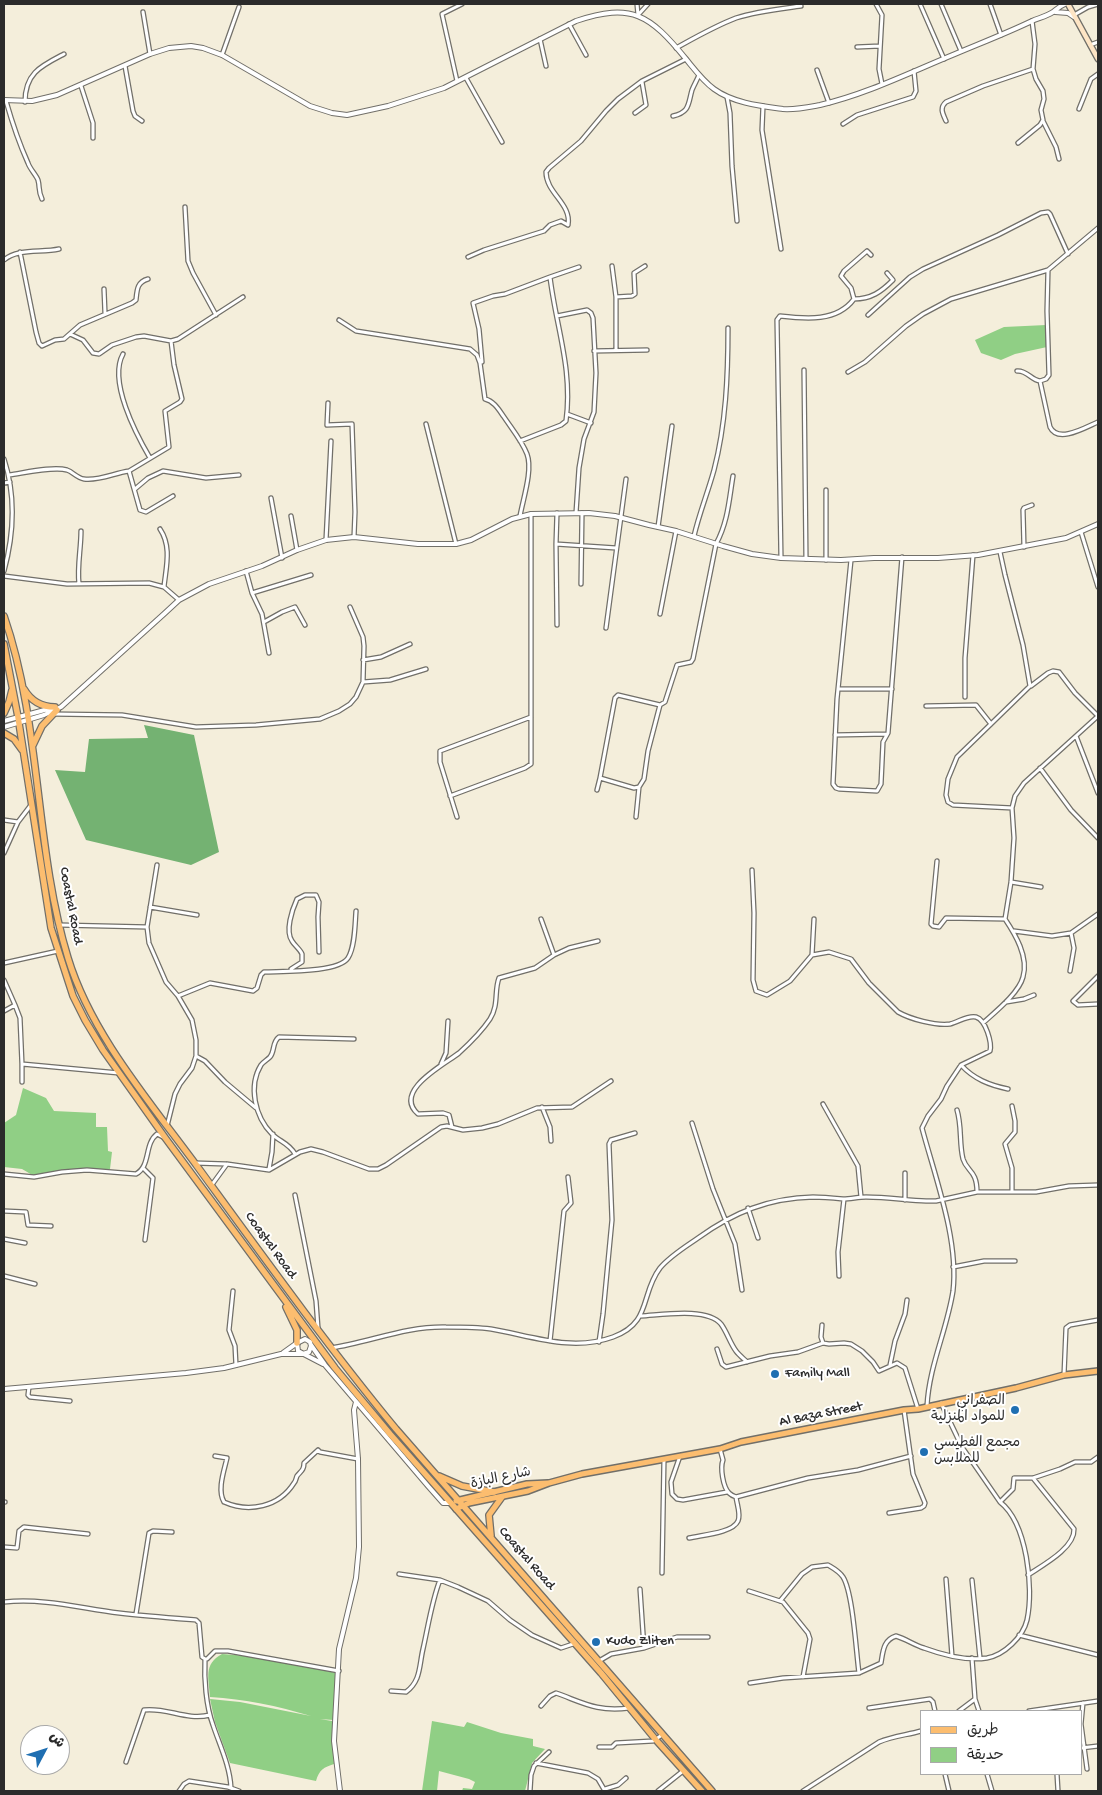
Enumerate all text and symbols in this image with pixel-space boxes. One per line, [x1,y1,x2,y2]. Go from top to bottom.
street label: Coastal Road [54,866,86,946]
street label: Coastal Road [240,1209,300,1283]
place label: Family Mall [785,1366,850,1382]
marker: Family Mall [769,1368,781,1380]
place label: الصفراني للمواد المنزلية [931,1394,1005,1426]
street label: Al Baza Street [778,1399,864,1431]
marker: الصفراني للمواد المنزلية [1009,1404,1021,1416]
place label: مجمع الفطيسي للملابس [934,1436,1020,1468]
marker: مجمع الفطيسي للملابس [918,1446,930,1458]
street label: شارع البازة [469,1464,533,1494]
street label: Coastal Road [494,1524,558,1594]
place label: Kudo Zliten [606,1634,674,1650]
marker: Kudo Zliten [590,1636,602,1648]
legend [920,1710,1082,1775]
text: طريق [967,1722,999,1740]
north arrow [20,1725,70,1775]
text: ش [45,1729,68,1752]
text: حديقة [967,1747,1004,1765]

